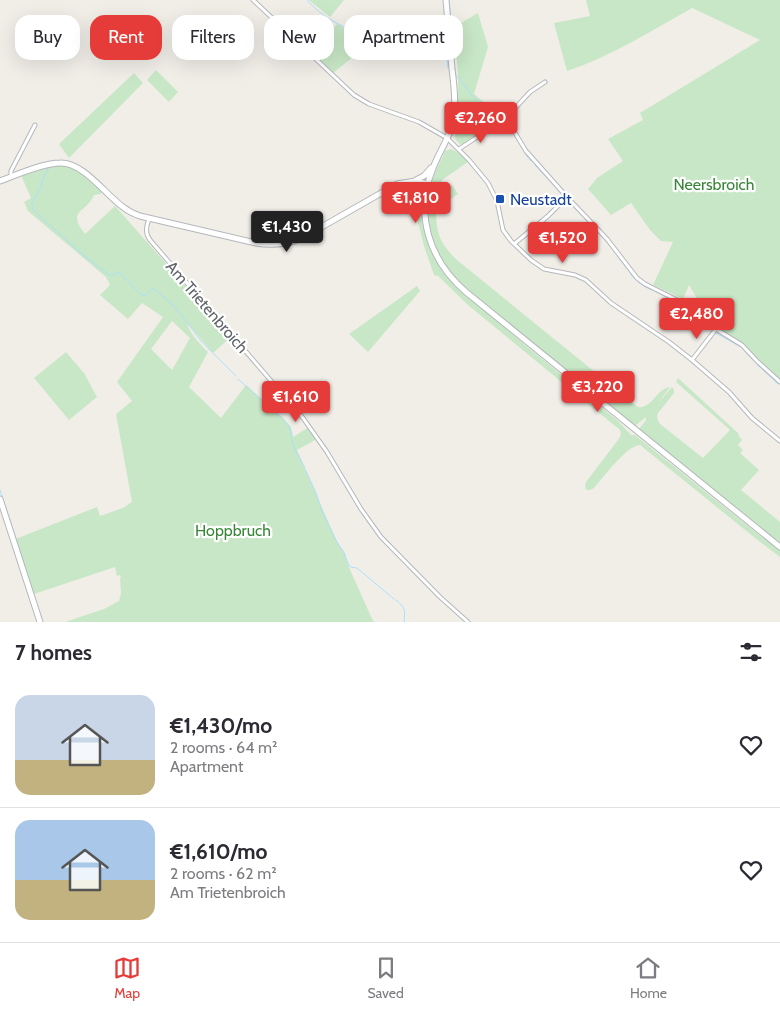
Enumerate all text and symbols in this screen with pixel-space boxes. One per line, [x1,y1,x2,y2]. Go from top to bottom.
chip: Buy [15,15,80,60]
chip: Rent [90,15,162,60]
chip: Filters [172,15,254,60]
chip: New [264,15,334,60]
chip: Apartment [344,15,463,60]
pin: €2,260 [440,102,522,144]
text: €2,260 [455,108,507,127]
park label: Neersbroich [674,175,754,194]
pin: €1,810 [375,182,457,224]
text: €1,810 [393,188,439,207]
place label: Neustadt [510,190,572,209]
marker: Neustadt [494,193,506,205]
pin: €1,430 [246,210,328,253]
text: €1,430 [262,217,312,236]
pin: €1,520 [522,222,604,264]
text: €1,520 [539,228,587,247]
street label: Am Trietenbroich [162,257,252,357]
pin: €2,480 [656,298,738,340]
text: €2,480 [670,304,724,323]
pin: €3,220 [557,370,639,413]
text: €3,220 [573,377,623,396]
pin: €1,610 [255,380,337,423]
text: €1,610 [273,387,319,406]
park label: Hoppbruch [195,521,271,540]
icon: filters [737,638,765,666]
text: 7 homes [15,640,92,665]
text: €1,430/mo [170,713,272,738]
icon: home [55,715,115,775]
icon: heart [737,731,765,759]
text: 2 rooms · 64 m² [170,738,277,757]
text: Apartment [170,757,243,776]
text: €1,610/mo [170,839,267,864]
icon: home [55,840,115,900]
icon: heart [737,856,765,884]
text: 2 rooms · 62 m² [170,864,277,883]
text: Am Trietenbroich [170,883,286,902]
tab: Map [113,954,141,1002]
tab: Saved [367,954,404,1002]
tab: Home [630,954,667,1002]

